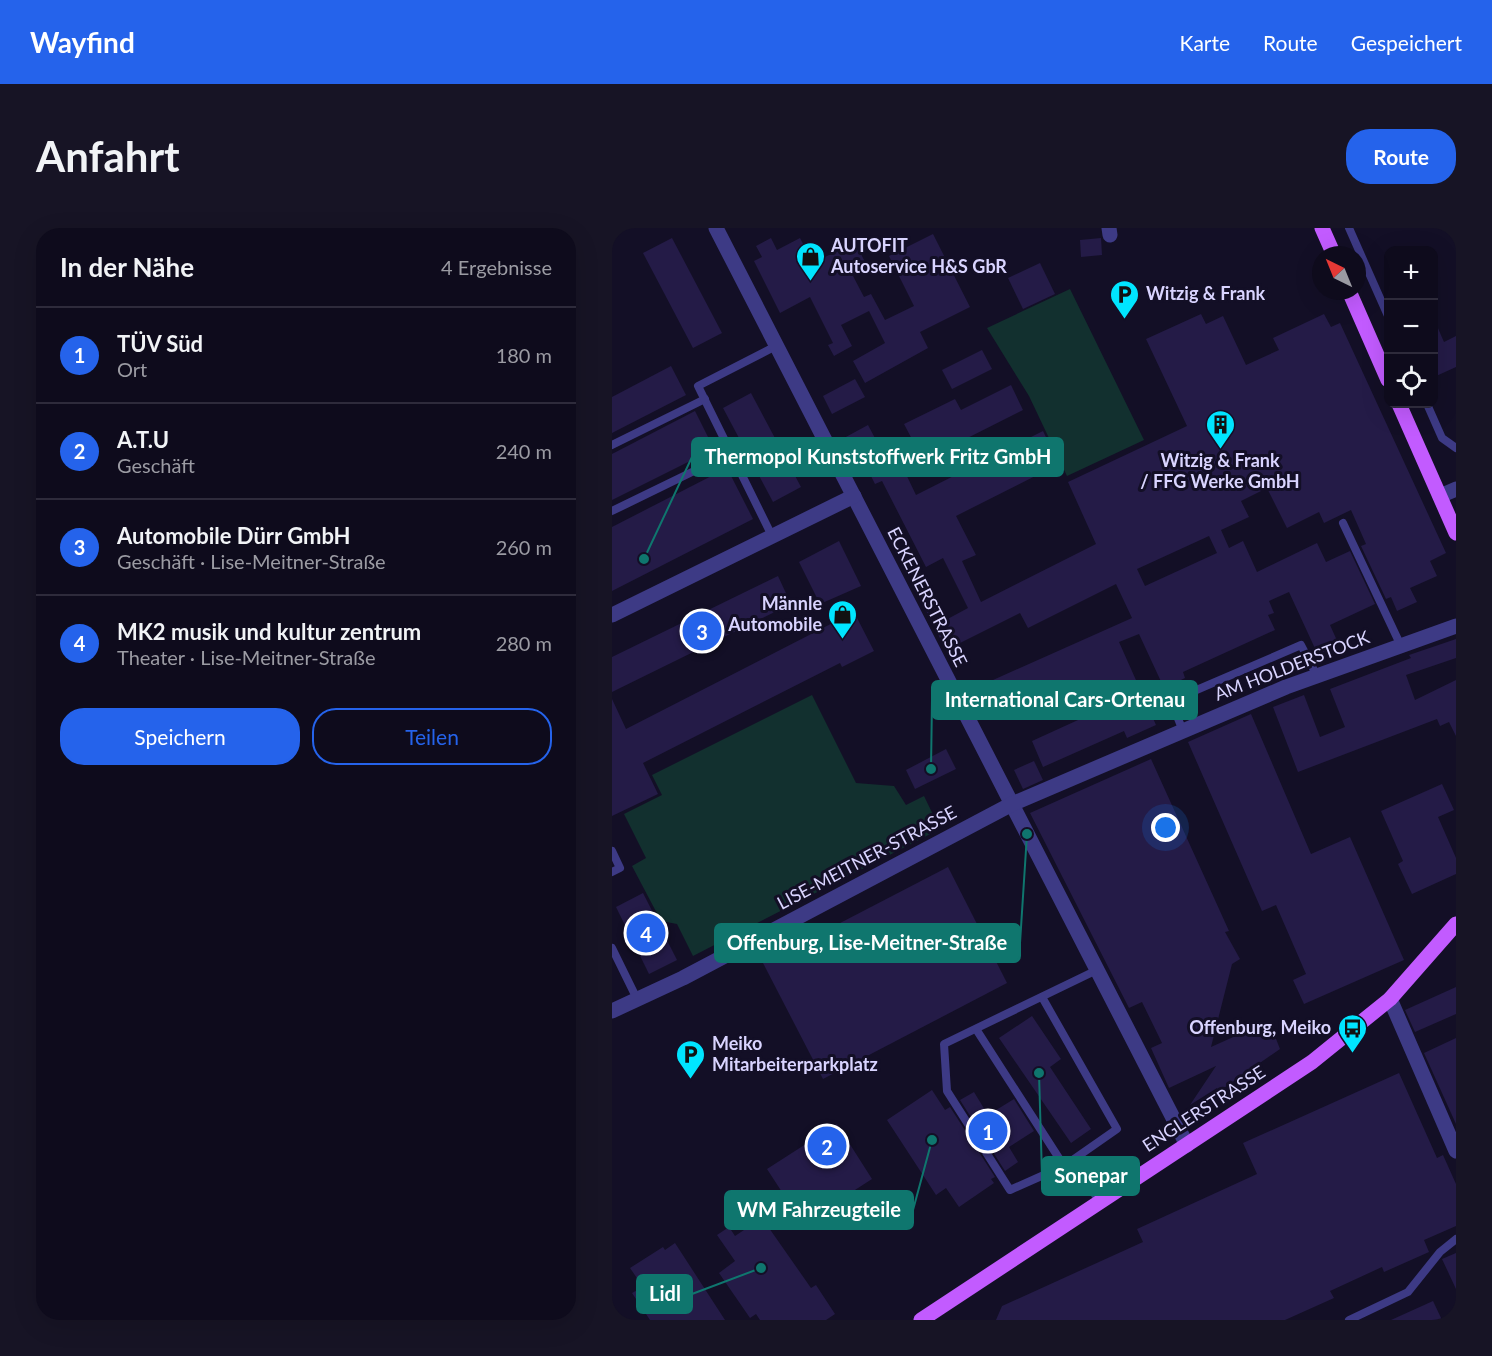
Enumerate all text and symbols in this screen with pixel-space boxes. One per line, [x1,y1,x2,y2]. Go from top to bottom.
text: Wayfind [30,25,135,59]
text: Karte [1180,30,1230,55]
text: Route [1263,30,1318,55]
text: Gespeichert [1351,30,1462,55]
button: Route [1346,129,1456,184]
text: Anfahrt [36,131,180,181]
place label: AUTOFIT Autoservice H&S GbR [830,234,1007,277]
shop icon: AUTOFIT Autoservice H&S GbR [794,240,826,282]
north arrow [1312,246,1366,300]
map controls [1384,246,1438,408]
button: + [1384,246,1438,300]
text: In der Nähe [60,251,194,283]
text: 4 Ergebnisse [441,255,552,279]
parking icon: Witzig & Frank [1109,278,1141,320]
place label: Witzig & Frank [1146,282,1266,304]
button: − [1384,300,1438,354]
text: TÜV Süd [117,330,203,357]
text: 1 [74,343,85,367]
text: 180 m [496,343,552,367]
button: locate [1384,354,1438,408]
text: Ort [117,357,147,381]
building icon: Witzig & Frank / FFG Werke GmbH [1204,408,1236,450]
text: A.T.U [117,426,169,453]
callout: Thermopol Kunststoffwerk Fritz GmbH [692,438,1063,476]
text: 2 [74,439,85,463]
text: 240 m [496,439,552,463]
text: Thermopol Kunststoffwerk Fritz GmbH [705,444,1051,468]
place label: Witzig & Frank / FFG Werke GmbH [1140,449,1300,492]
text: Geschäft [117,453,195,477]
text: Automobile Dürr GmbH [117,522,351,549]
street label: ECKENERSTRASSE [883,523,973,670]
text: 3 [74,535,85,559]
text: 260 m [496,535,552,559]
text: Geschäft · Lise-Meitner-Straße [117,549,386,573]
place label: Männle Automobile [727,592,822,635]
shop icon: Männle Automobile [827,598,859,640]
pin: 3 [682,608,722,654]
text: MK2 musik und kultur zentrum [117,618,421,645]
street label: AM HOLDERSTOCK [1211,625,1372,705]
text: 4 [74,631,85,655]
text: 280 m [496,631,552,655]
text: Theater · Lise-Meitner-Straße [117,645,375,669]
callout: International Cars-Ortenau [932,681,1197,719]
text: International Cars-Ortenau [945,687,1185,711]
button: Speichern [60,708,300,765]
button: Teilen [312,708,552,765]
street label: LISE-MEITNER-STRASSE [773,801,960,914]
your location [1151,813,1180,842]
pin: 4 [627,910,666,956]
callout: Offenburg, Lise-Meitner-Straße [715,924,1020,962]
text: Offenburg, Lise-Meitner-Straße [727,930,1008,954]
bus stop icon: Offenburg, Meiko [1336,1012,1368,1054]
place label: Offenburg, Meiko [1189,1016,1331,1038]
place label: Meiko Mitarbeiterparkplatz [712,1032,878,1075]
parking icon: Meiko Mitarbeiterparkplatz [675,1038,707,1080]
street label: ENGLERSTRASSE [1138,1060,1269,1156]
pin: 1 [968,1108,1007,1154]
pin: 2 [808,1124,846,1168]
callout: Sonepar [1042,1157,1139,1195]
text: Sonepar [1054,1163,1128,1187]
callout: WM Fahrzeugteile [725,1191,913,1229]
text: WM Fahrzeugteile [737,1197,901,1221]
callout: Lidl [637,1275,692,1313]
text: Lidl [649,1281,681,1305]

